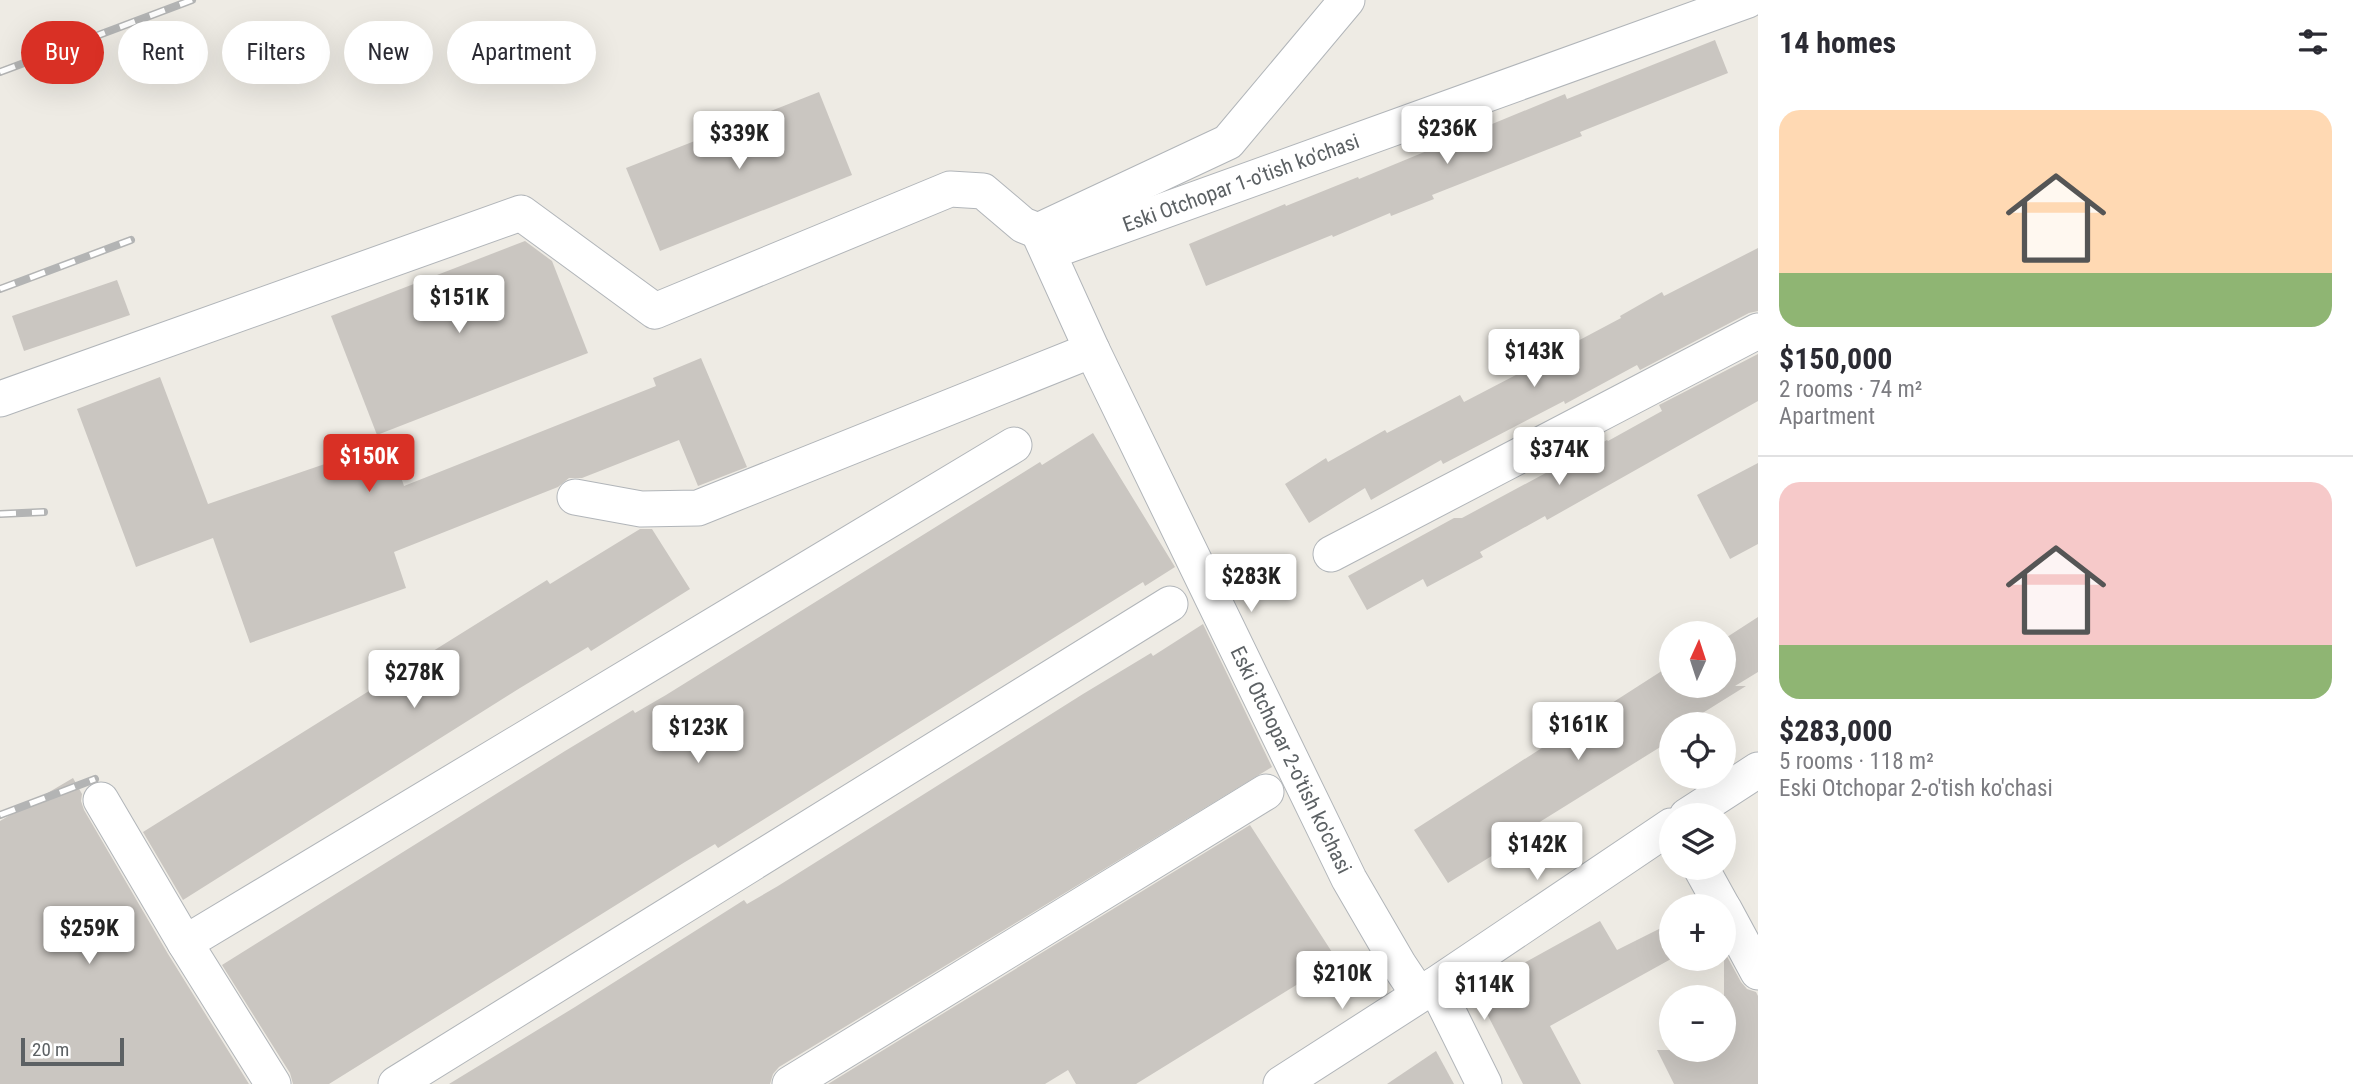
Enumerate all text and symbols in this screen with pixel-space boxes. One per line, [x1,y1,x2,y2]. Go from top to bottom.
chip: Buy [21,21,104,84]
chip: Rent [118,21,208,84]
chip: Filters [222,21,330,84]
chip: New [344,21,433,84]
chip: Apartment [447,21,596,84]
icon: filters [2294,23,2332,61]
text: 14 homes [1779,25,1896,60]
pin: $236K [1398,106,1496,166]
pin: $339K [690,111,788,171]
text: $236K [1417,115,1477,142]
text: $339K [709,120,769,147]
street label: Eski Otchopar 1-o'tish ko'chasi [1119,129,1363,237]
icon: home [1993,155,2119,281]
pin: $151K [410,276,508,335]
text: $151K [429,284,489,311]
pin: $143K [1485,330,1583,389]
text: $143K [1504,338,1564,365]
text: $150,000 [1779,341,1892,376]
text: 2 rooms · 74 m² [1779,376,1922,403]
text: Apartment [1779,403,1875,430]
pin: $374K [1510,428,1608,487]
pin: $150K [320,434,418,494]
text: $374K [1529,436,1589,463]
text: $150K [339,443,399,470]
icon: home [1993,527,2119,653]
pin: $283K [1202,554,1300,614]
text: $283K [1221,563,1281,590]
north arrow [1659,621,1736,698]
map controls [1659,621,1736,1062]
street label: Eski Otchopar 2-o'tish ko'chasi [1225,642,1357,878]
pin: $278K [365,650,463,710]
text: $278K [384,659,444,686]
pin: $161K [1529,702,1627,762]
pin: $123K [649,706,747,765]
text: $161K [1548,711,1608,738]
button: locate [1659,712,1736,789]
text: $283,000 [1779,713,1892,748]
text: $123K [668,714,728,741]
text: 5 rooms · 118 m² [1779,748,1934,775]
text: Eski Otchopar 2-o'tish ko'chasi [1779,775,2053,802]
button: layers [1659,803,1736,880]
pin: $142K [1488,822,1586,882]
text: $142K [1507,831,1567,858]
button: + [1659,894,1736,971]
pin: $259K [40,906,138,966]
text: $259K [59,915,119,942]
pin: $210K [1293,951,1391,1011]
text: $210K [1312,960,1372,987]
pin: $114K [1435,962,1533,1022]
text: $114K [1454,971,1514,998]
button: − [1659,985,1736,1062]
scale bar [21,1035,124,1067]
text: 20 m [32,1038,69,1061]

